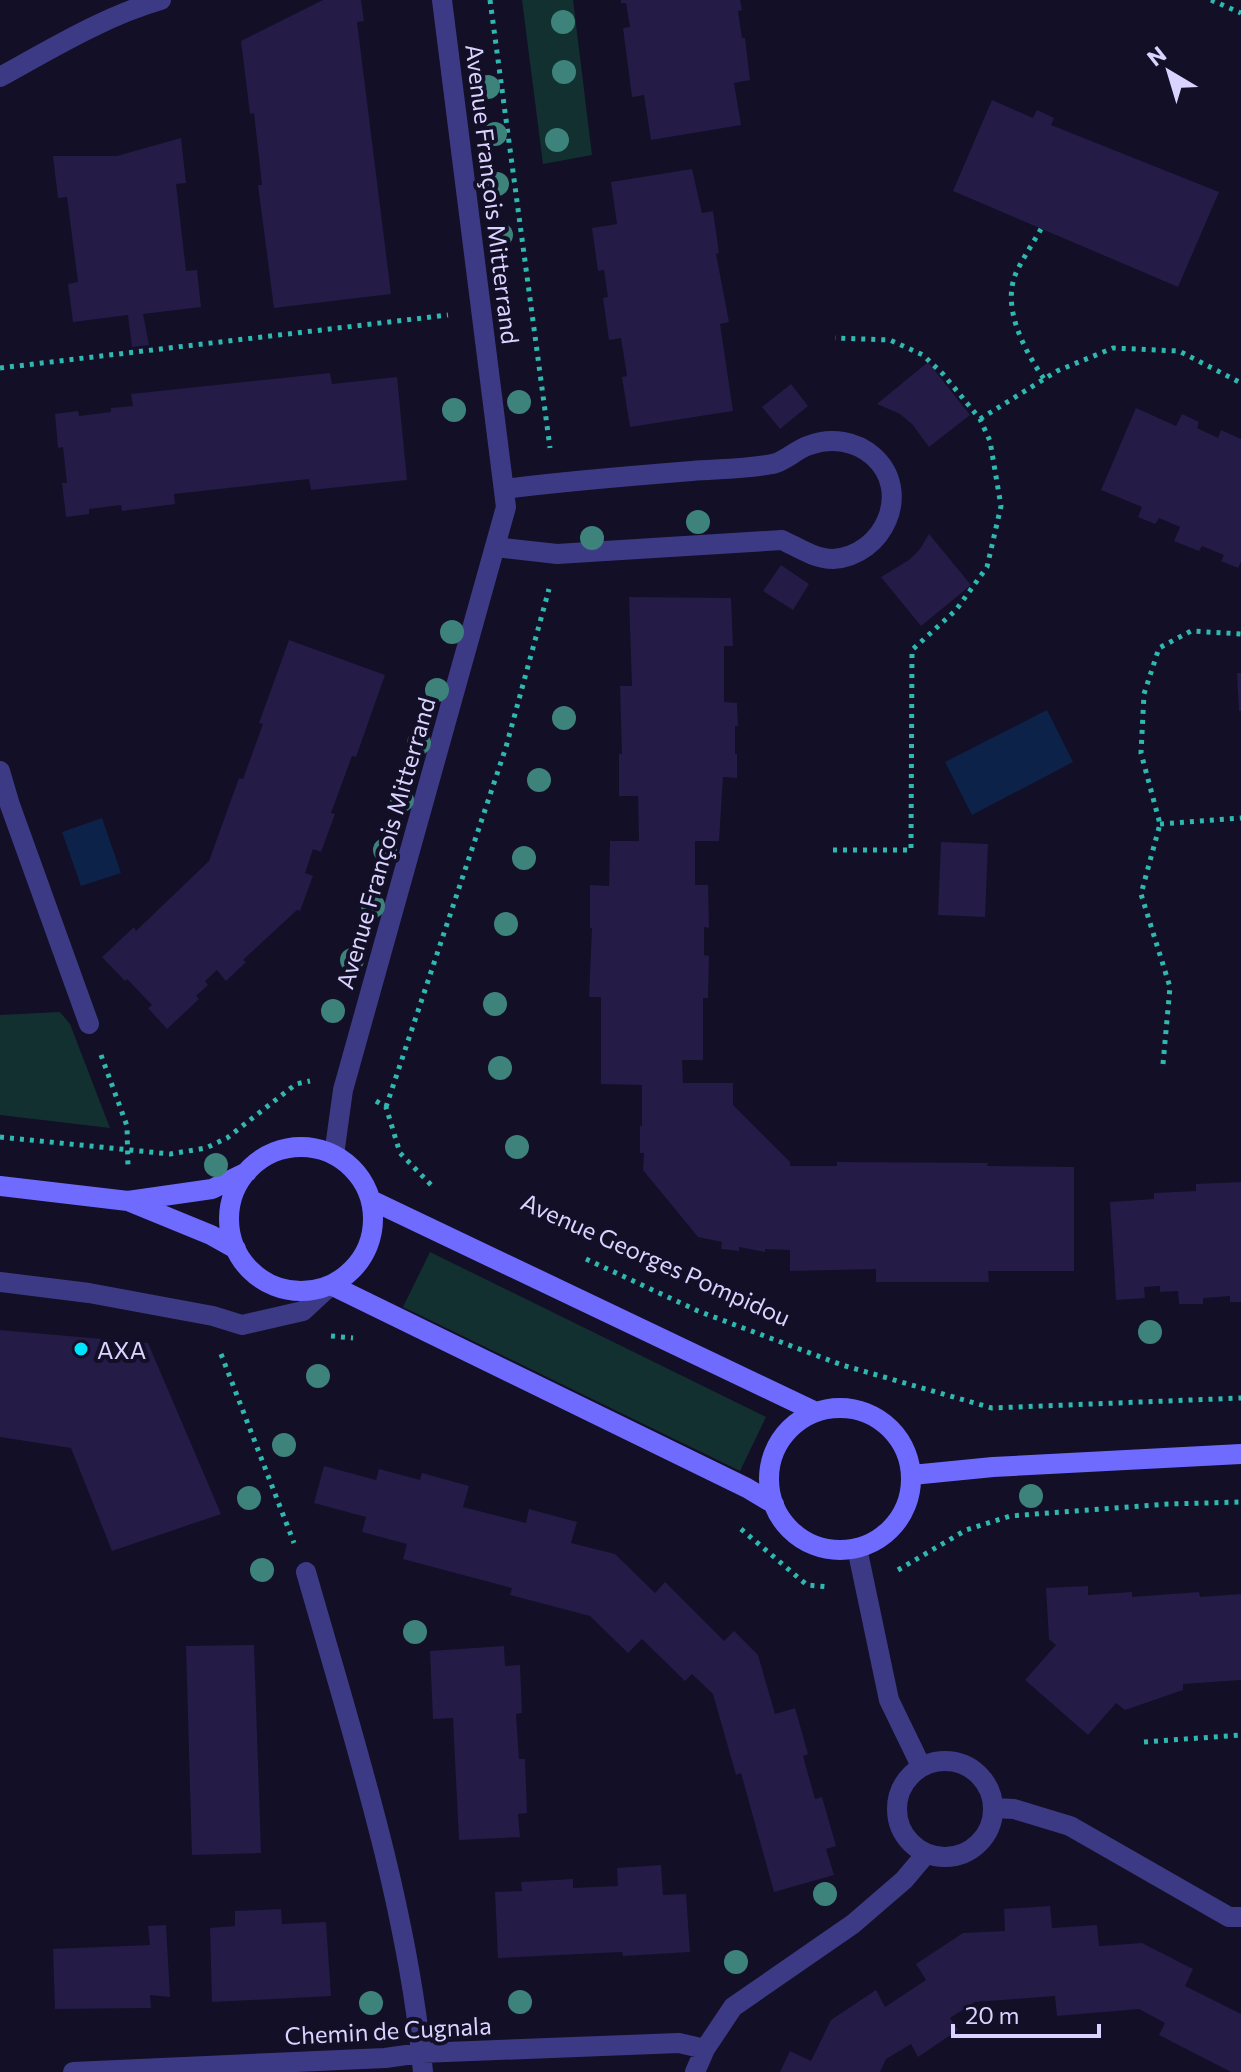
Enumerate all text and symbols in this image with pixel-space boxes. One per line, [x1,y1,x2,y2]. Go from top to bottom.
north arrow [1129,32,1209,112]
text: N [1142,40,1171,72]
street label: Avenue François Mitterrand [460,42,526,346]
street label: Avenue François Mitterrand [329,694,441,992]
street label: Avenue Georges Pompidou [517,1186,795,1332]
place label: AXA [97,1335,146,1364]
marker: AXA [72,1340,90,1358]
scale bar [953,1988,1099,2038]
text: 20 m [965,2000,1019,2029]
street label: Chemin de Cugnala [284,2010,492,2050]

